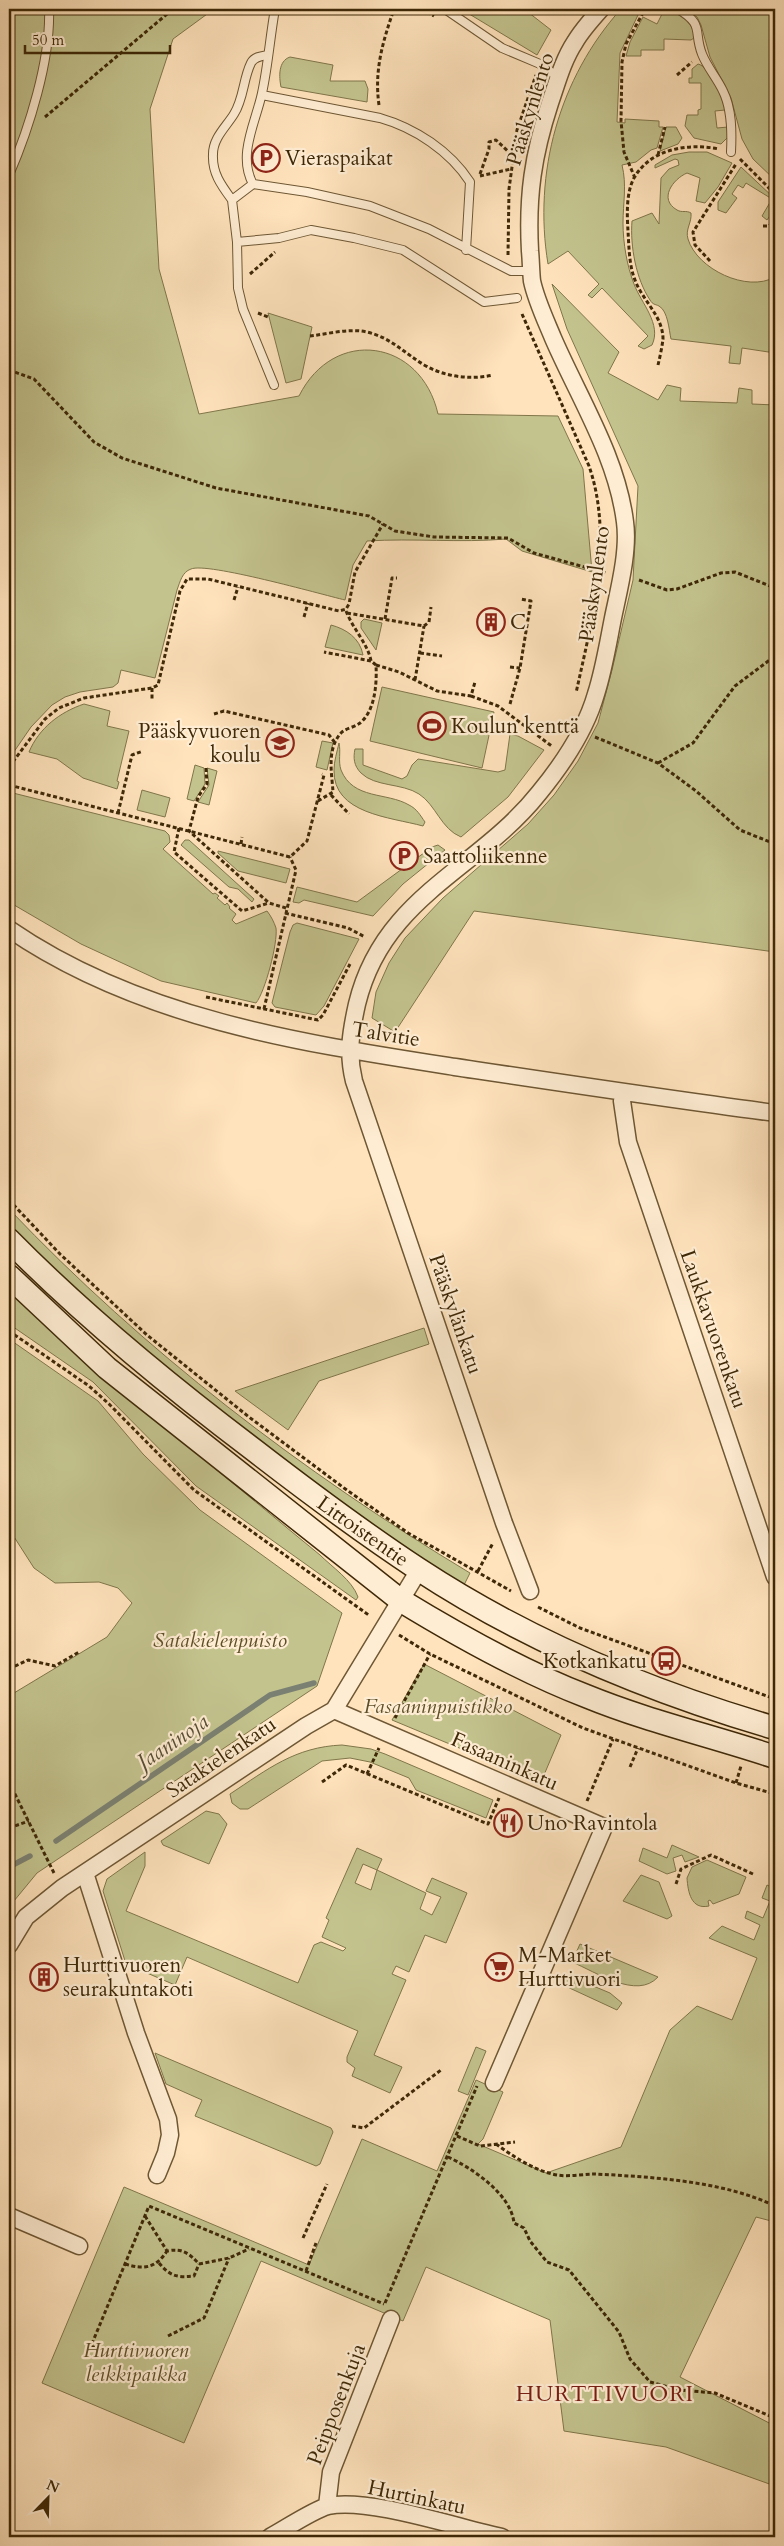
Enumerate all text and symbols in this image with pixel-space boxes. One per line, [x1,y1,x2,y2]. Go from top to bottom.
scale bar [25,22,170,54]
text: 50 m [32,30,64,50]
street label: Pääskynlento [500,49,561,169]
parking icon: Vieraspaikat [251,143,281,173]
place label: Vieraspaikat [285,144,393,173]
street label: Pääskynlento [572,524,617,644]
building icon: C [476,607,506,637]
place label: C [510,608,526,637]
sports icon: Koulun kenttä [417,711,447,741]
place label: Koulun kenttä [451,712,579,741]
place label: Pääskyvuoren koulu [138,717,261,770]
school or university icon: Pääskyvuoren koulu [265,728,295,758]
parking icon: Saattoliikenne [389,841,419,871]
place label: Saattoliikenne [423,842,548,871]
street label: Talvitie [350,1015,422,1054]
street label: Laukkavuorenkatu [673,1246,754,1412]
street label: Pääskylänkatu [421,1250,490,1378]
street label: Littoistentie [311,1489,415,1574]
park label: Satakielenpuisto [153,1626,287,1655]
bus stop icon: Kotkankatu [651,1646,681,1676]
place label: Kotkankatu [543,1647,647,1676]
park label: Fasaaninpuistikko [364,1692,512,1721]
water label: Jaaninoja [127,1707,214,1780]
street label: Satakielenkatu [160,1710,282,1805]
street label: Fasaaninkatu [447,1725,563,1798]
restaurant icon: Uno Ravintola [493,1808,523,1838]
place label: Uno Ravintola [527,1809,658,1838]
place label: M-Market Hurttivuori [518,1941,621,1994]
place label: Hurttivuoren seurakuntakoti [63,1951,193,2004]
supermarket icon: M-Market Hurttivuori [484,1952,514,1982]
building icon: Hurttivuoren seurakuntakoti [29,1962,59,1992]
park label: Hurttivuoren leikkipaikka [83,2336,190,2389]
street label: Peipposenkuja [300,2339,373,2469]
district label: HURTTIVUORI [516,2379,694,2409]
street label: Hurtinkatu [365,2473,469,2522]
north arrow [22,2474,72,2524]
text: N [44,2475,62,2498]

